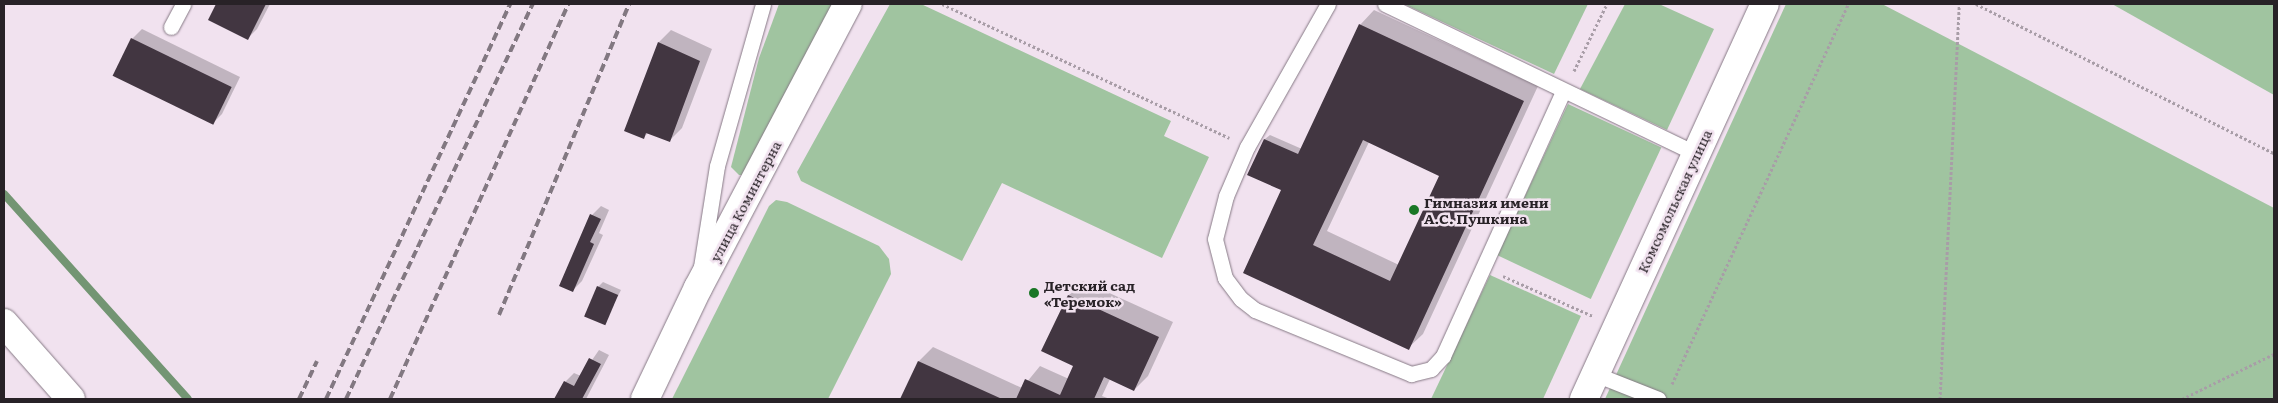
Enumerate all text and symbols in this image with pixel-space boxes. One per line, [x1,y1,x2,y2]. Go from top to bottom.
street label: Комсомольская улица [1633,127,1715,275]
street label: улица Коминтерна [706,137,784,265]
place label: Гимназия имени А.С. Пушкина [1424,194,1549,226]
marker: Гимназия имени А.С. Пушкина [1408,204,1420,216]
place label: Детский сад «Теремок» [1044,277,1135,310]
marker: Детский сад «Теремок» [1028,287,1040,299]

